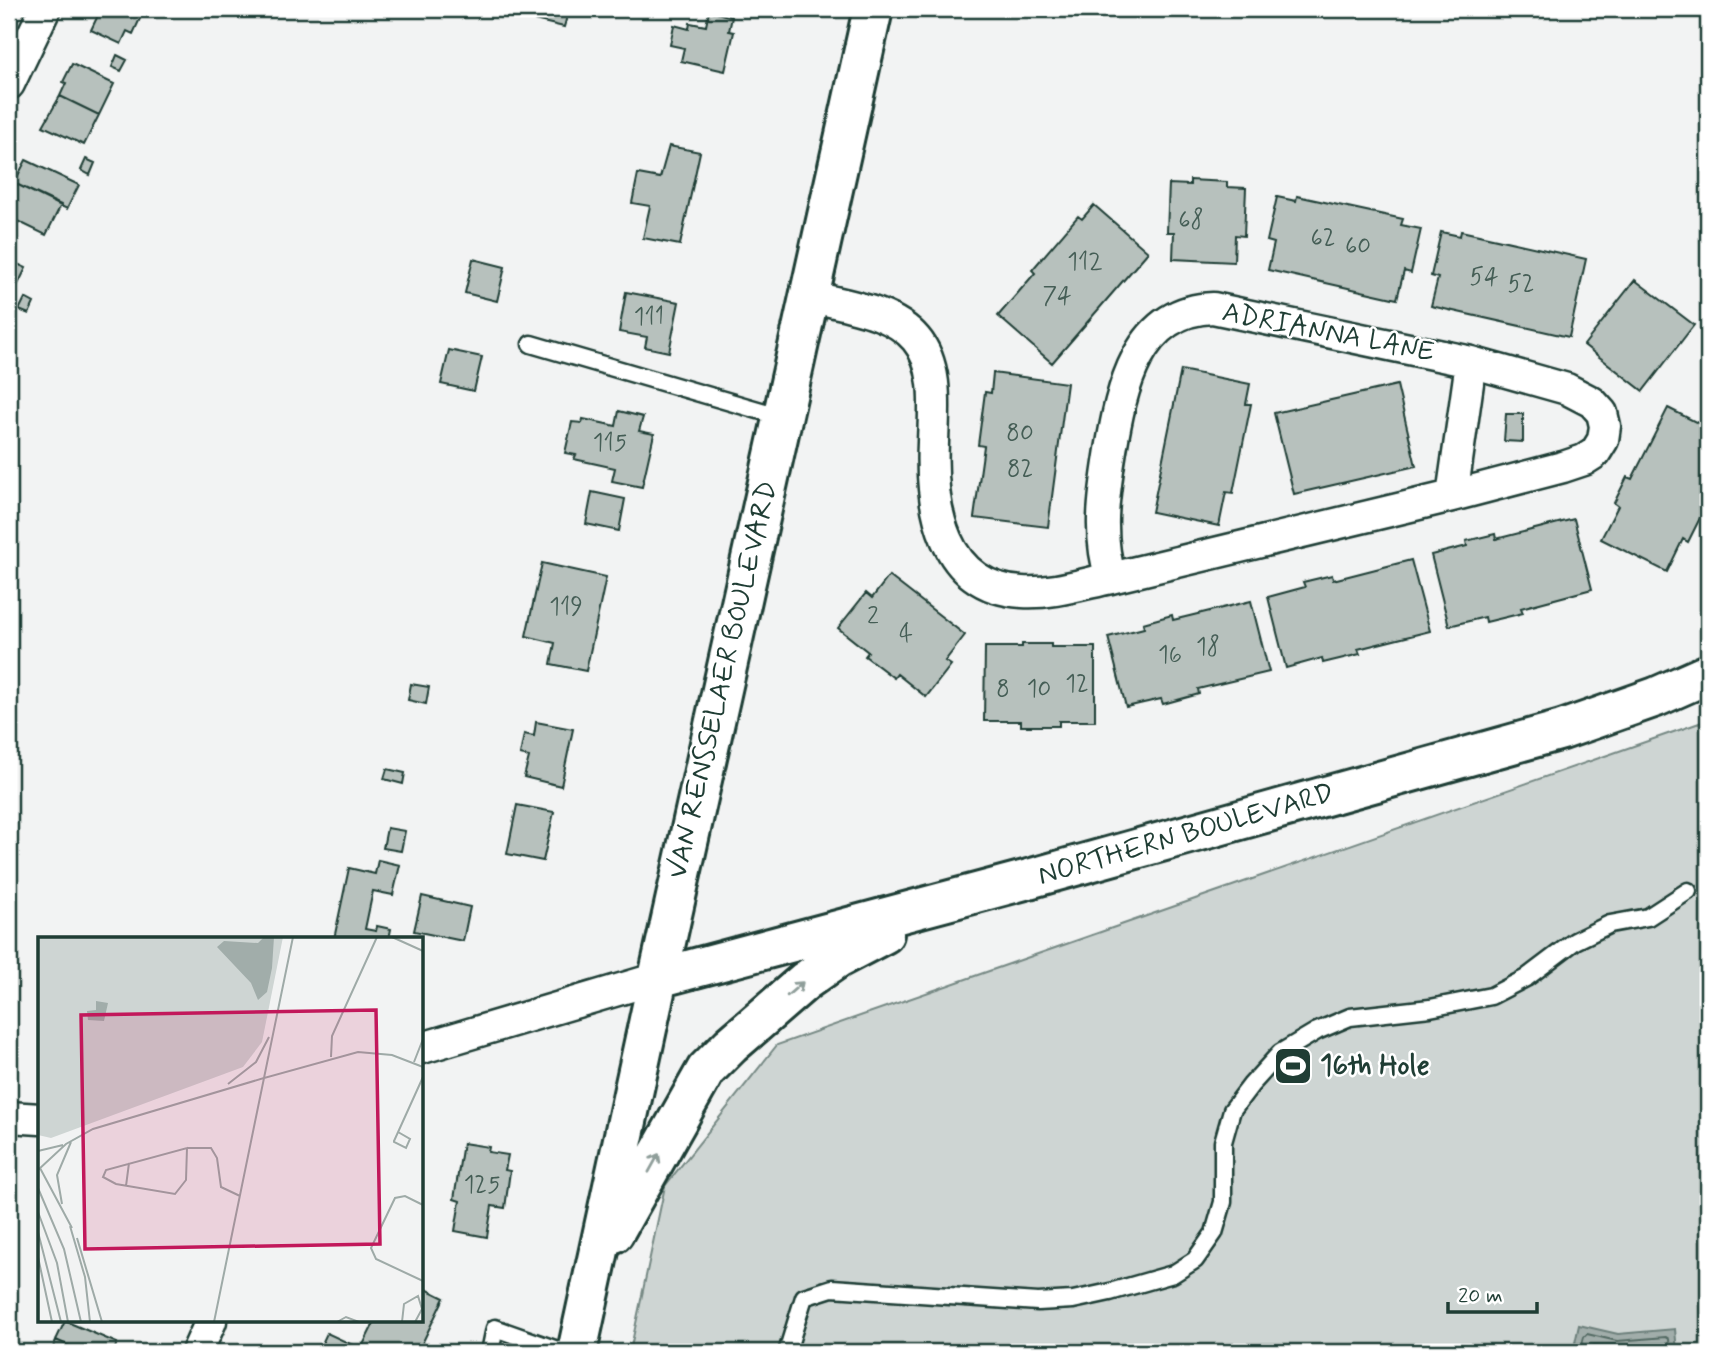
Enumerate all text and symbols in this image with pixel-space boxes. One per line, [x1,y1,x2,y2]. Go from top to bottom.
house number: 68 [1178,205,1204,236]
house number: 62 [1311,223,1335,254]
house number: 60 [1345,231,1371,262]
house number: 112 [1067,247,1103,278]
house number: 54 [1470,262,1498,293]
house number: 52 [1507,269,1535,300]
house number: 74 [1042,281,1072,312]
street label: ADRIANNA LANE [1219,294,1437,372]
house number: 111 [634,302,664,333]
house number: 80 [1006,418,1034,449]
house number: 115 [593,428,627,459]
house number: 82 [1007,454,1033,485]
street label: VAN RENSSELAER BOULEVARD [659,477,787,883]
house number: 119 [549,592,583,623]
house number: 2 [867,601,879,632]
house number: 4 [899,619,913,650]
house number: 18 [1196,632,1220,663]
house number: 16 [1158,640,1182,671]
house number: 12 [1065,669,1089,700]
house number: 8 [996,674,1010,705]
house number: 10 [1027,674,1051,705]
street label: NORTHERN BOULEVARD [1034,775,1338,895]
inset map [38,937,424,1322]
one-way arrow [786,981,804,997]
sports icon: 16th Hole [1272,1045,1314,1087]
place label: 16th Hole [1320,1048,1430,1085]
one-way arrow [647,1154,661,1174]
house number: 125 [464,1170,500,1201]
scale bar [1448,1270,1537,1314]
text: 20 m [1458,1282,1503,1310]

